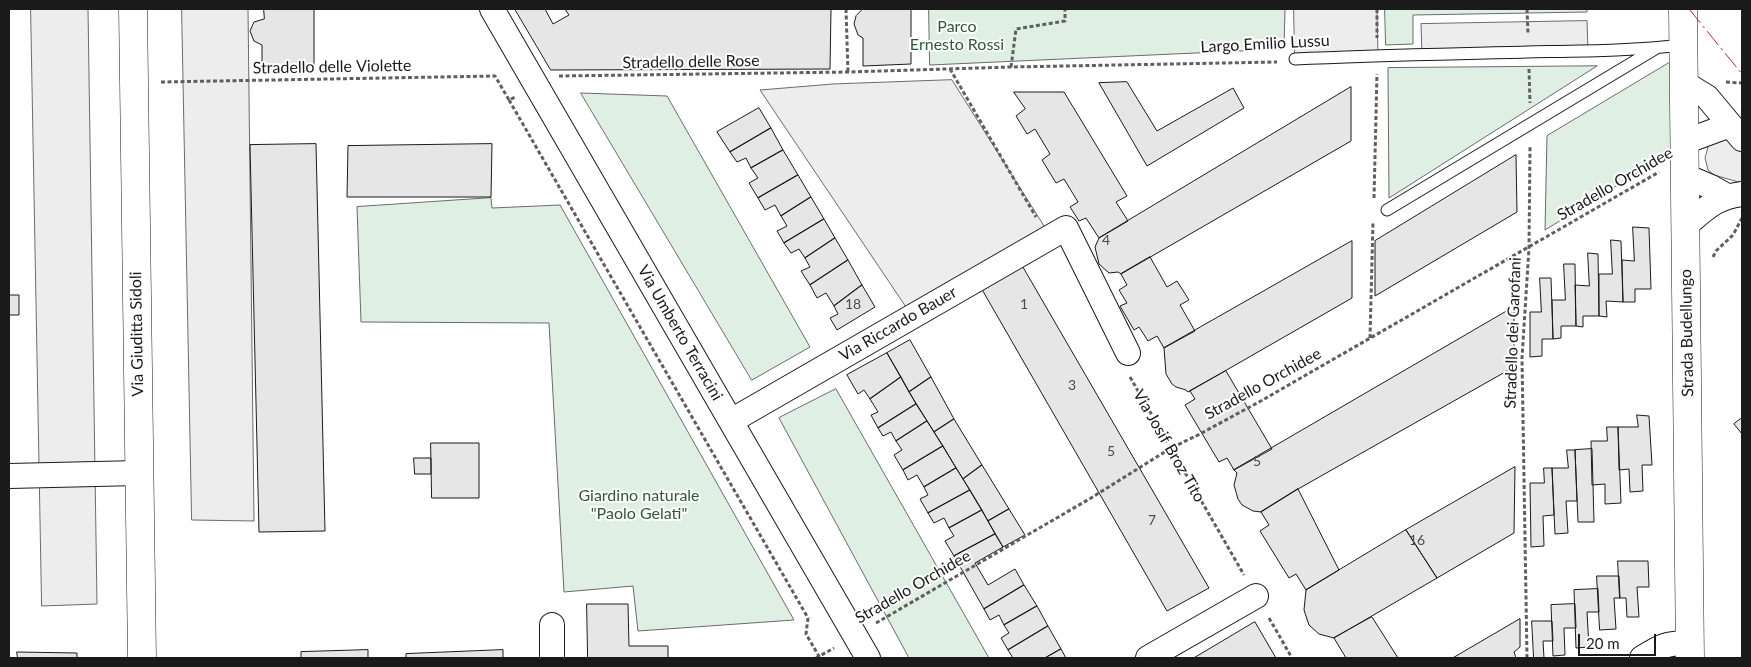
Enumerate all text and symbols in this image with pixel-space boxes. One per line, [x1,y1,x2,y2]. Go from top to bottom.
park label: Parco Ernesto Rossi [910,17,1004,55]
street label: Largo Emilio Lussu [1200,31,1330,57]
street label: Stradello delle Rose [622,51,760,73]
street label: Stradello delle Violette [253,56,411,78]
street label: Stradello Orchidee [1554,143,1676,225]
house number: 4 [1102,232,1110,248]
street label: Stradello dei Garofani [1501,257,1525,409]
street label: Via Umberto Terracini [633,262,727,404]
street label: Strada Budellungo [1676,269,1698,397]
street label: Via Giuditta Sidoli [126,271,148,397]
street label: Via Riccardo Bauer [836,283,960,365]
house number: 18 [845,296,861,312]
house number: 1 [1020,296,1028,312]
street label: Stradello Orchidee [1201,344,1325,424]
house number: 3 [1068,377,1076,393]
street label: Via Josif Broz Tito [1129,386,1209,506]
house number: 5 [1107,443,1115,459]
house number: 5 [1253,453,1261,469]
park label: Giardino naturale "Paolo Gelati" [578,486,700,524]
house number: 7 [1148,512,1156,528]
house number: 16 [1409,532,1425,548]
street label: Stradello Orchidee [852,546,974,628]
scale bar [1581,624,1658,656]
text: 20 m [1586,634,1620,652]

